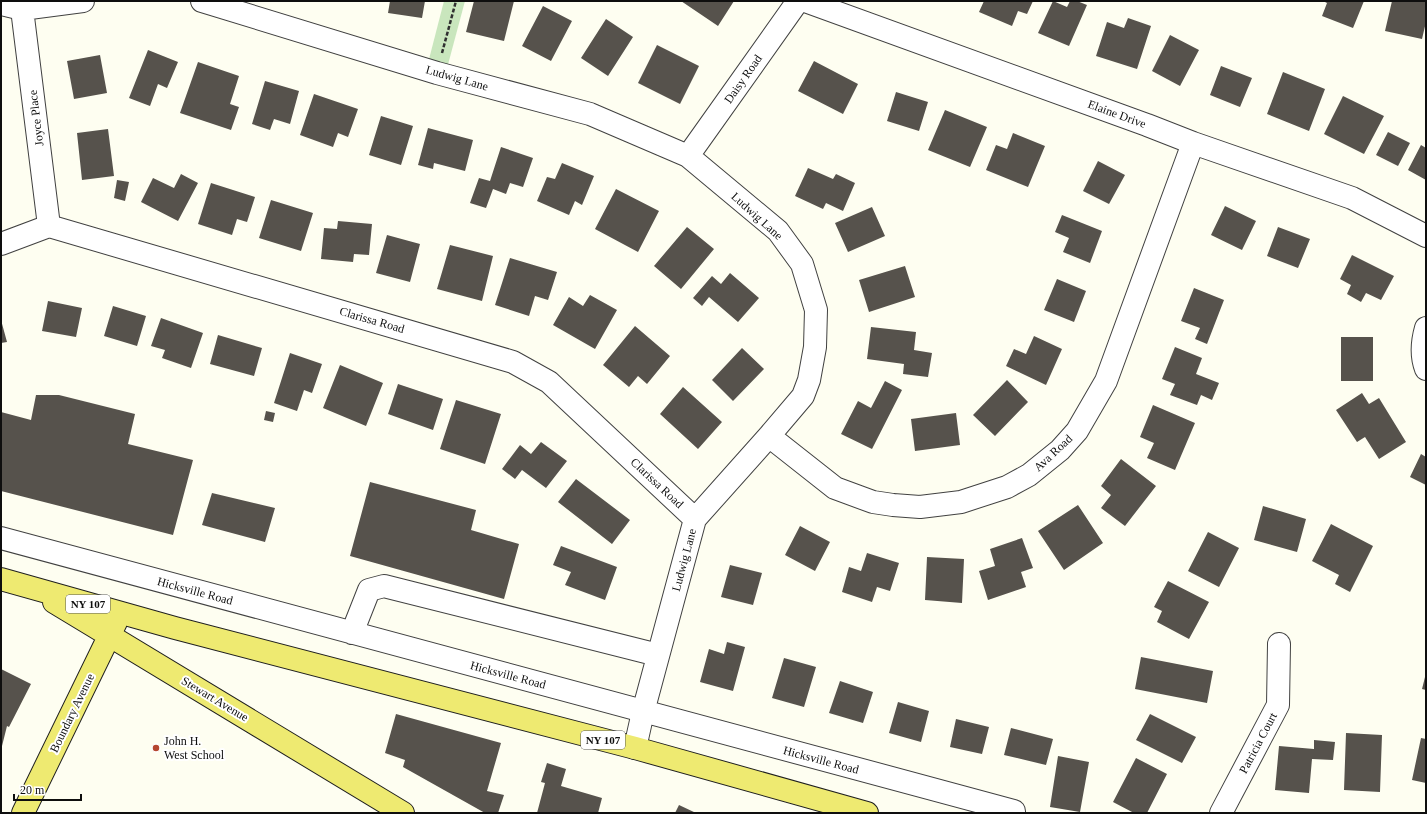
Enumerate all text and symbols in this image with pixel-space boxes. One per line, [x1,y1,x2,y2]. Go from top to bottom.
street label: Daisy Road [721,52,765,106]
street label: Ludwig Lane [424,62,490,94]
street label: Joyce Place [26,89,46,147]
street label: Elaine Drive [1086,97,1148,131]
street label: Ludwig Lane [728,189,786,243]
street label: Clarissa Road [338,304,406,336]
street label: Ava Road [1031,432,1075,474]
street label: Clarissa Road [628,455,686,511]
street label: Ludwig Lane [669,527,699,593]
street label: Hicksville Road [156,574,234,608]
road number: NY 107 [66,595,110,613]
street label: Hicksville Road [469,658,547,692]
street label: Boundary Avenue [47,671,97,755]
street label: Stewart Avenue [179,674,251,724]
street label: Patricia Court [1236,710,1280,776]
road number: NY 107 [581,731,625,749]
place label: John H. West School [164,734,225,762]
marker: John H. West School [151,743,161,753]
street label: Hicksville Road [782,743,860,777]
scale bar [14,776,81,802]
text: 20 m [20,783,45,797]

